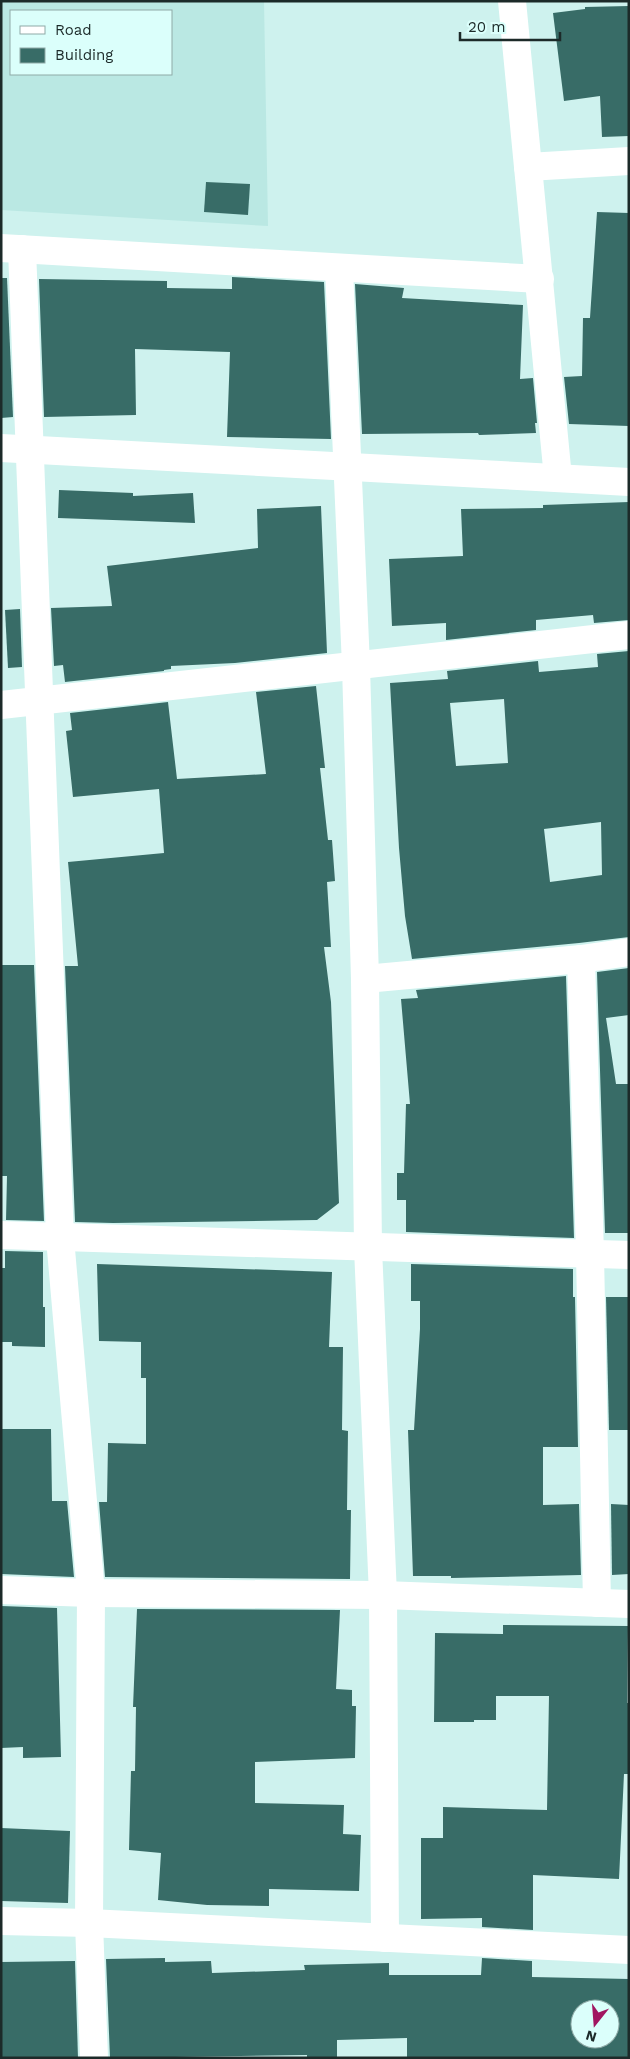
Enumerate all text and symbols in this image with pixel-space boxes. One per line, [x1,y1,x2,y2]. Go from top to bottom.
legend [10,10,172,75]
scale bar [460,10,560,42]
text: 20 m [468,18,506,36]
text: Road [55,21,92,39]
text: Building [55,46,113,64]
north arrow [570,1999,620,2049]
text: N [584,2027,598,2046]

